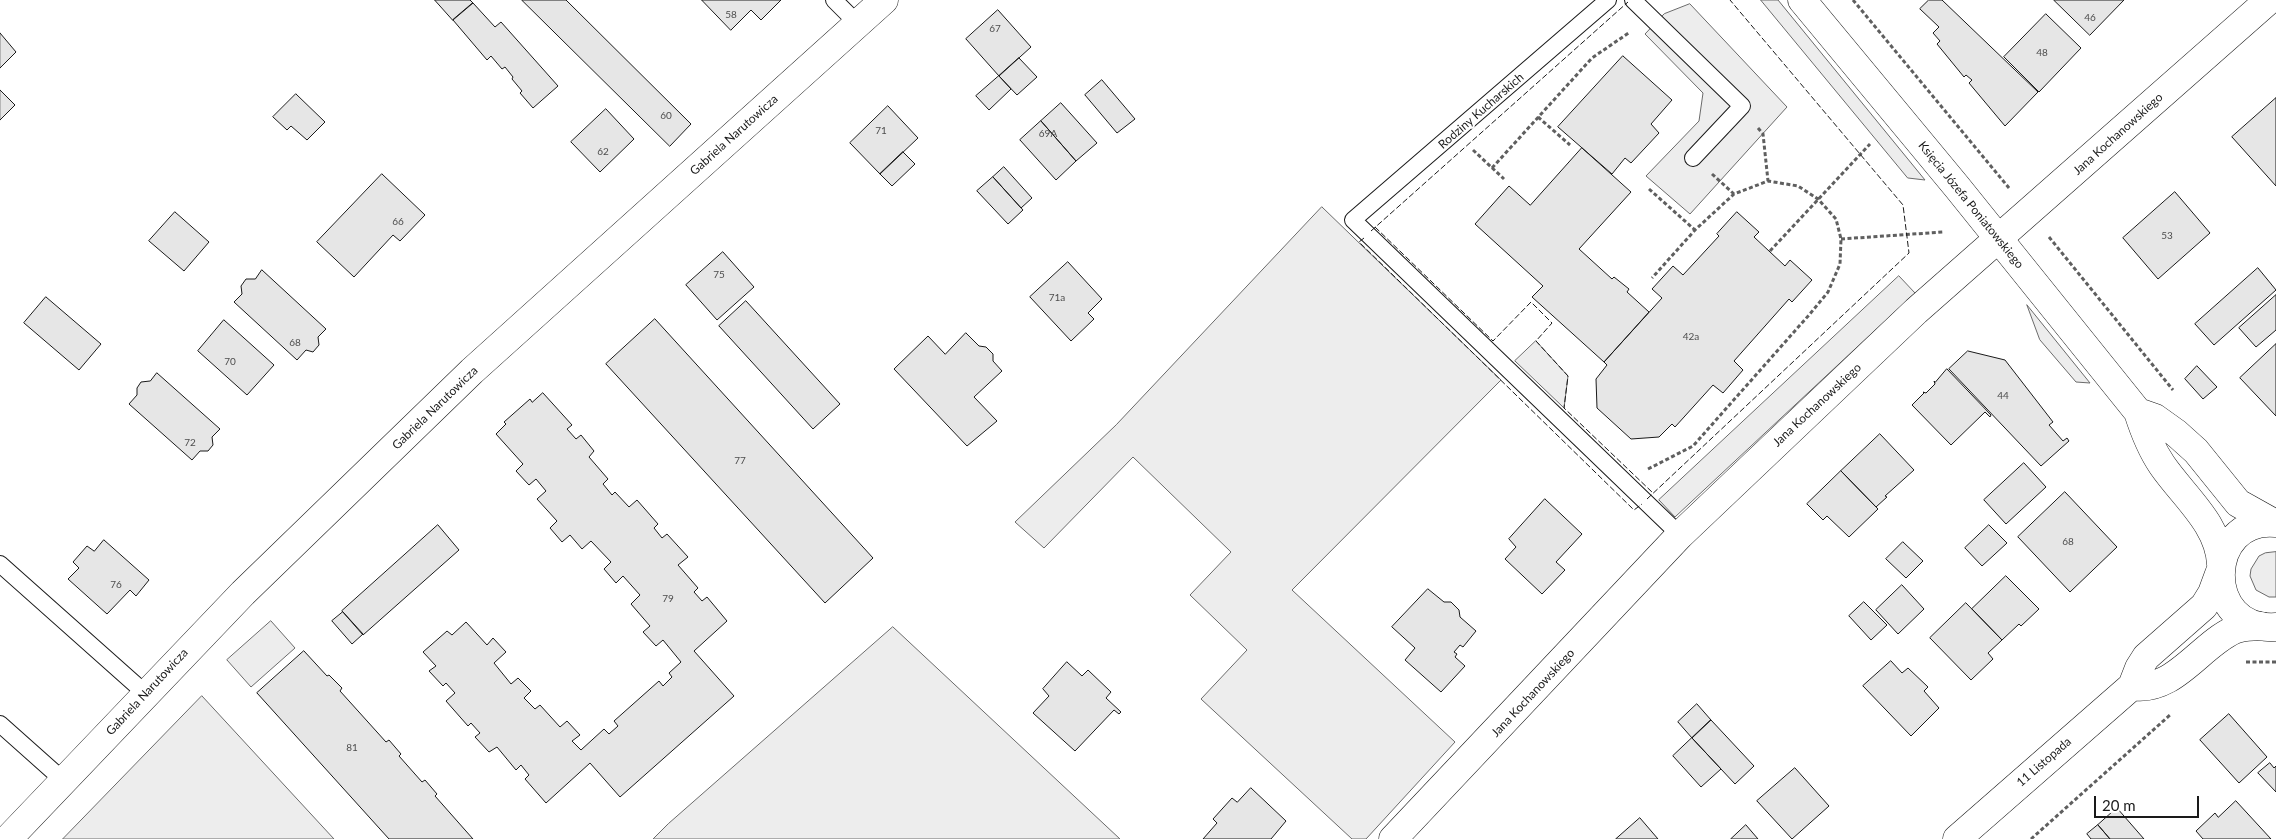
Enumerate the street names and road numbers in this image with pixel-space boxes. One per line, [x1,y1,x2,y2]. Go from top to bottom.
street label: Rodziny Kucharskich [1435,70,1527,152]
street label: Jana Kochanowskiego [2070,90,2166,178]
street label: Gabriela Narutowicza [687,92,781,178]
street label: Księcia Józefa Poniatowskiego [1915,139,2027,271]
street label: Jana Kochanowskiego [1770,360,1864,450]
street label: Gabriela Narutowicza [389,363,481,453]
street label: Gabriela Narutowicza [103,646,191,738]
street label: Jana Kochanowskiego [1488,646,1578,740]
street label: 11 Listopada [2014,734,2074,790]

